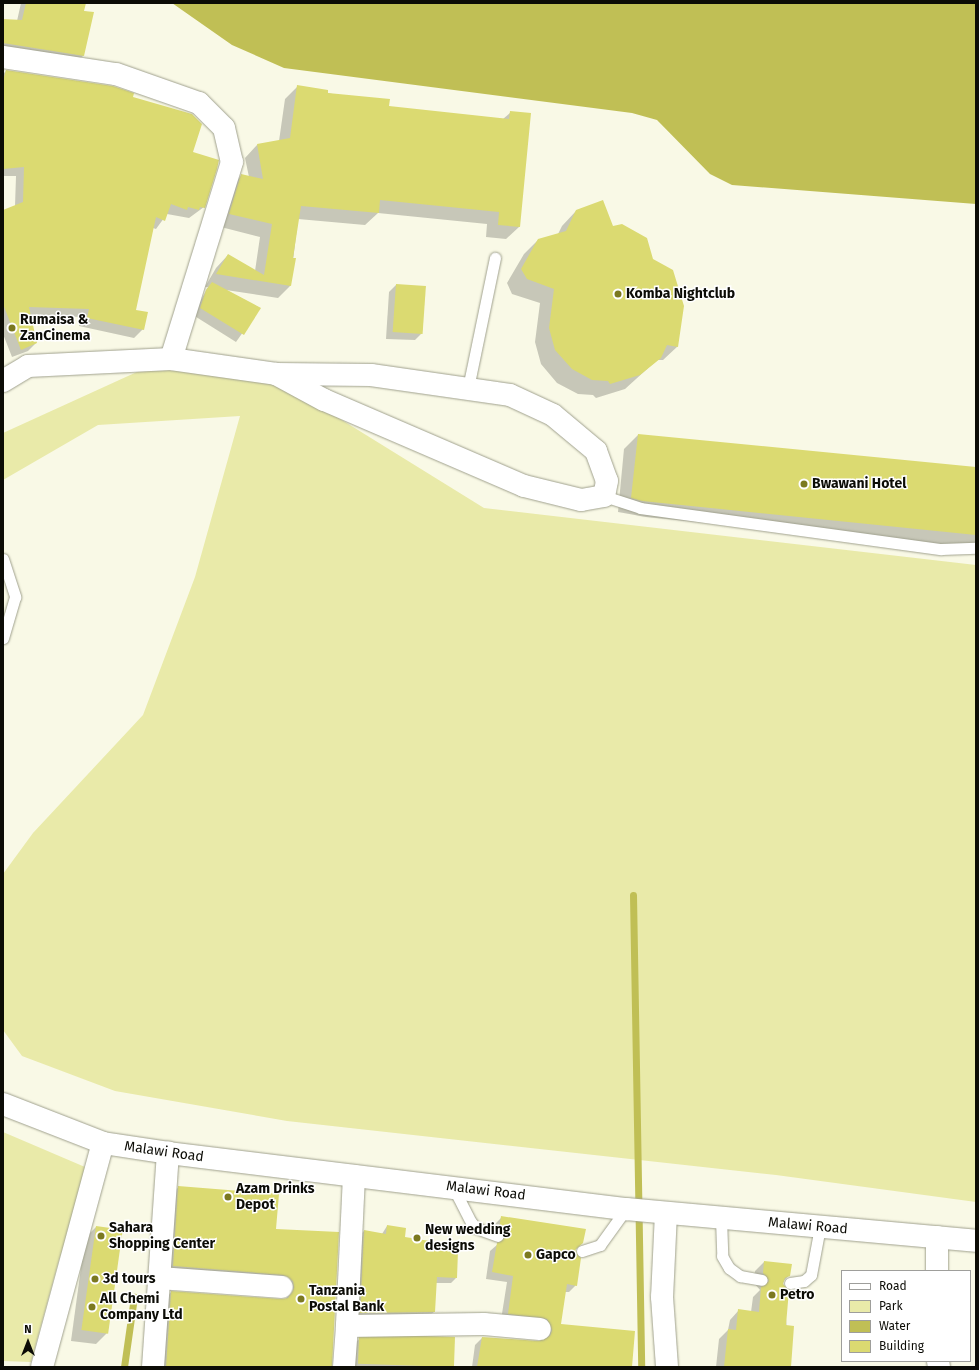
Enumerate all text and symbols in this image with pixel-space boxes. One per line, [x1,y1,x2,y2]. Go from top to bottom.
place label: Komba Nightclub [626,286,735,302]
marker: Komba Nightclub [613,289,623,299]
place label: Rumaisa & ZanCinema [20,312,91,344]
marker: Rumaisa & ZanCinema [7,323,17,333]
place label: Bwawani Hotel [812,476,906,492]
marker: Bwawani Hotel [799,479,809,489]
street label: Malawi Road [123,1138,205,1166]
street label: Malawi Road [445,1178,527,1204]
place label: Azam Drinks Depot [236,1181,314,1214]
marker: Azam Drinks Depot [223,1192,233,1202]
street label: Malawi Road [767,1214,849,1238]
place label: Sahara Shopping Center [109,1220,215,1252]
place label: New wedding designs [425,1222,511,1254]
marker: Sahara Shopping Center [96,1231,106,1241]
marker: New wedding designs [412,1233,422,1243]
place label: Gapco [536,1247,576,1263]
marker: Gapco [523,1250,533,1260]
legend [841,1270,971,1362]
place label: 3d tours [103,1271,156,1287]
marker: 3d tours [90,1274,100,1284]
text: Road [879,1279,907,1293]
place label: Tanzania Postal Bank [309,1283,384,1316]
place label: Petro [780,1287,814,1303]
marker: Petro [767,1290,777,1300]
place label: All Chemi Company Ltd [100,1291,183,1324]
marker: Tanzania Postal Bank [296,1294,306,1304]
text: Park [879,1299,903,1313]
marker: All Chemi Company Ltd [87,1302,97,1312]
text: Water [879,1319,910,1333]
north arrow [8,1322,48,1362]
text: N [24,1323,32,1336]
text: Building [879,1339,924,1353]

